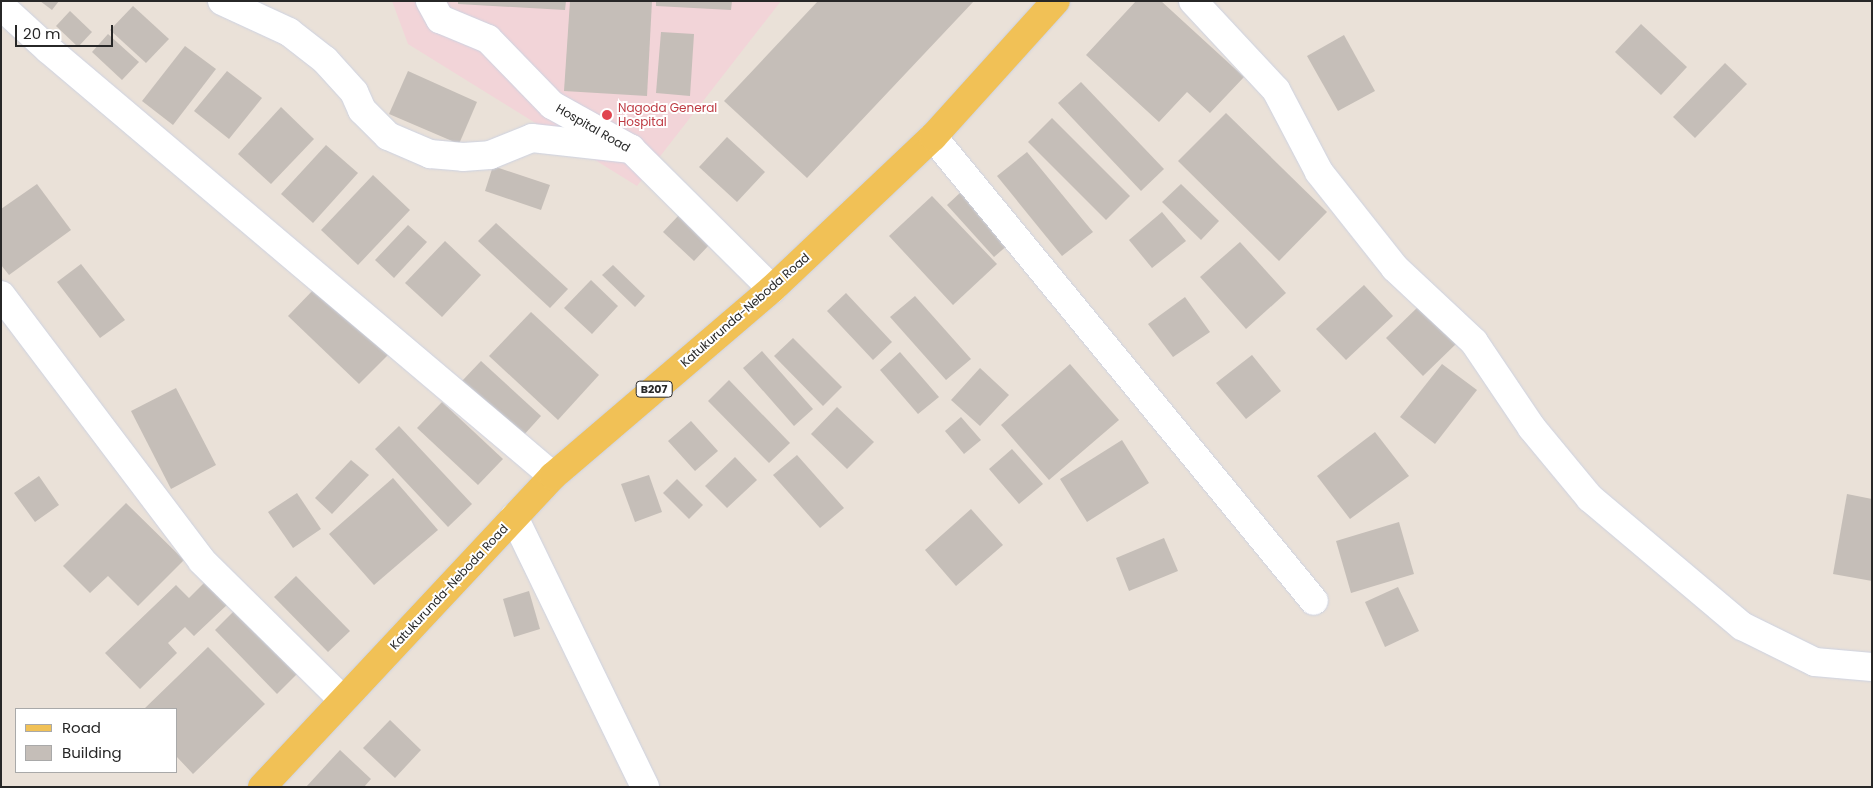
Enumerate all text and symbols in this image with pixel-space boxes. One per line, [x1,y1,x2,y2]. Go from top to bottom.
scale bar [18,15,115,47]
text: 20 m [23,23,61,44]
street label: Hospital Road [553,101,633,155]
place label: Nagoda General Hospital [618,101,717,129]
marker: Nagoda General Hospital [600,108,614,122]
street label: Katukurunda-Neboda Road [678,250,812,370]
road number: B207 [635,380,673,398]
street label: Katukurunda-Neboda Road [387,521,511,653]
legend [15,708,178,773]
text: Road [62,717,101,738]
text: Building [62,742,122,763]

